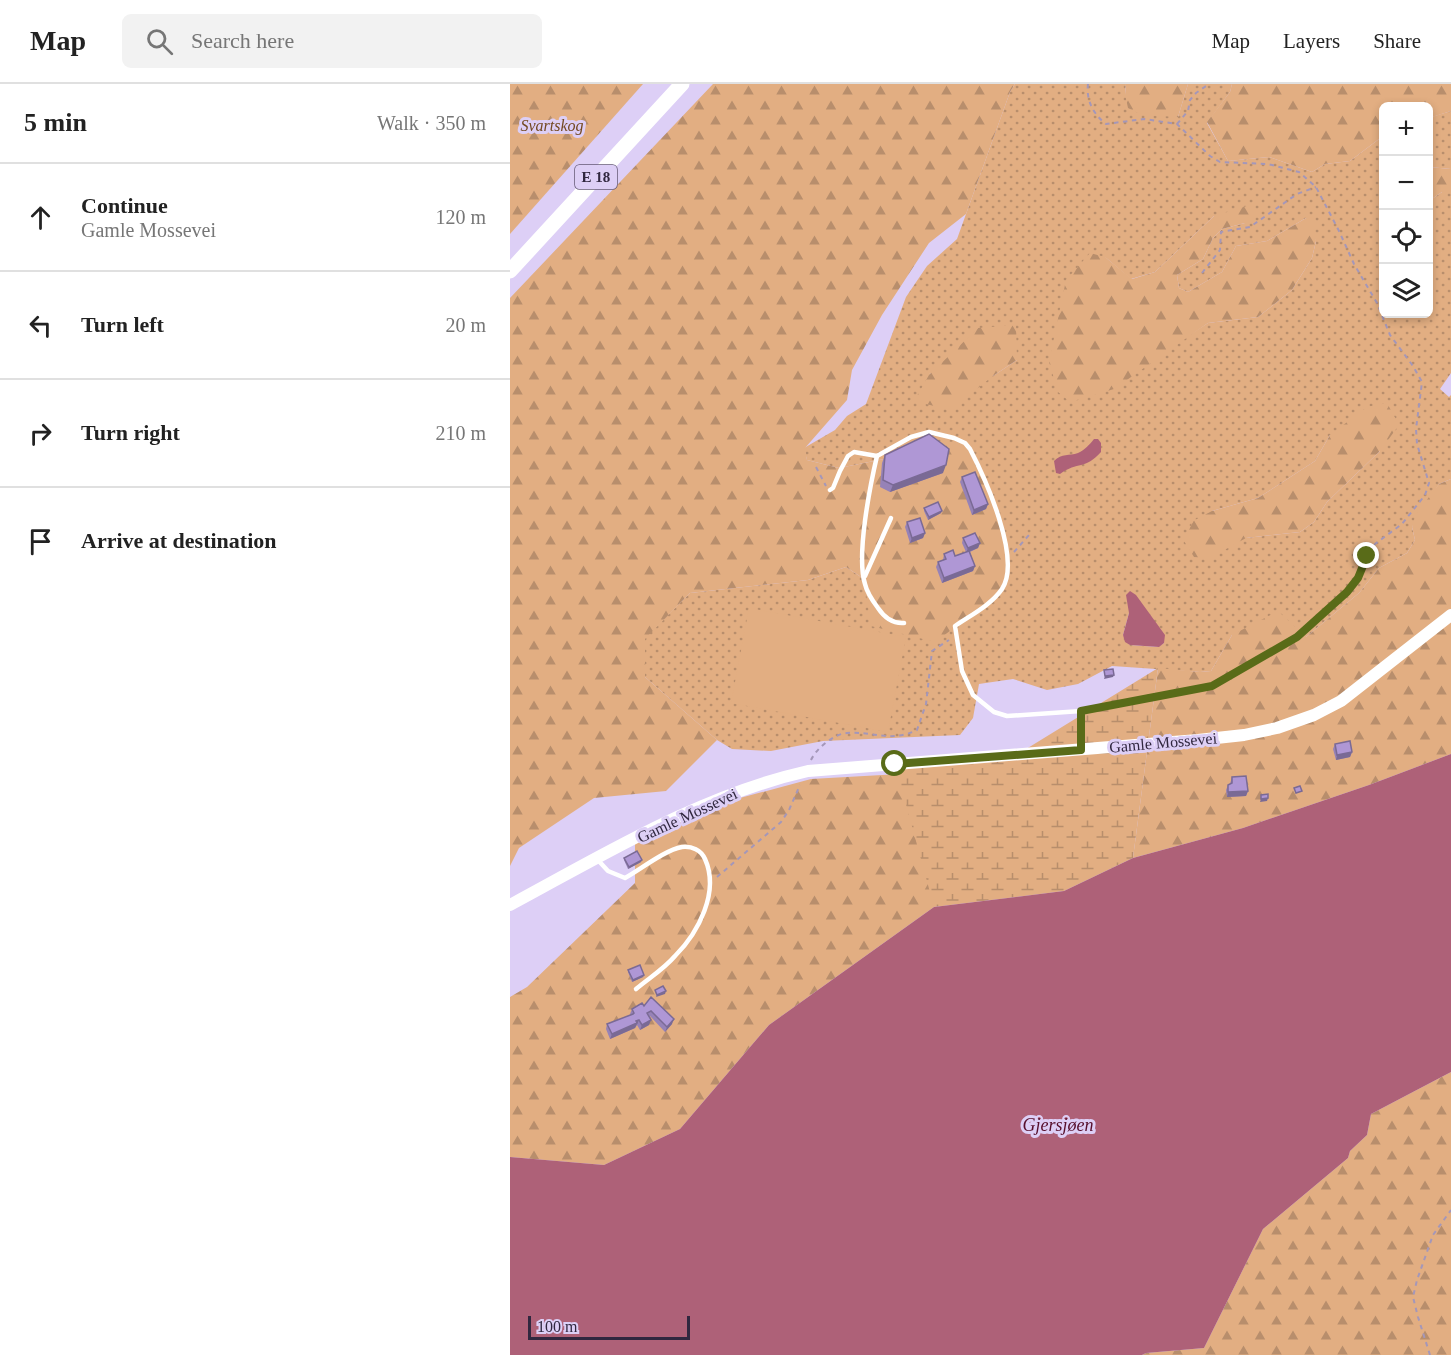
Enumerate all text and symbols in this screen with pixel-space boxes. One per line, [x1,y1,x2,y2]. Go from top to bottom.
search box [122,14,542,68]
text: Map [30,25,86,56]
icon: search [143,25,176,58]
text: Search here [191,28,294,53]
text: Map [1212,29,1250,53]
text: Layers [1283,29,1340,53]
text: Share [1373,29,1421,53]
map controls [1379,102,1433,318]
button: + [1379,102,1433,156]
text: 5 min [24,108,87,137]
text: Walk · 350 m [377,112,486,134]
park label: Svartskog [520,117,584,135]
button: − [1379,156,1433,210]
road number: E 18 [575,165,617,189]
text: Continue [81,193,168,218]
icon: ahead [24,201,57,234]
text: 120 m [435,206,486,228]
button: locate [1379,210,1433,264]
text: Gamle Mossevei [81,219,216,241]
button: layers [1379,264,1433,318]
icon: left [24,309,57,342]
text: Turn left [81,312,164,337]
text: 20 m [445,314,486,336]
icon: right [24,417,57,450]
text: Turn right [81,420,180,445]
text: 210 m [435,422,486,444]
icon: arrive [24,525,57,558]
text: Arrive at destination [81,528,277,553]
route end [1353,542,1379,568]
street label: Gamle Mossevei [1109,729,1218,756]
route start [881,750,907,776]
street label: Gamle Mossevei [635,785,740,846]
water label: Gjersjøen [1023,1115,1094,1135]
scale bar [528,1313,690,1340]
text: 100 m [537,1318,577,1335]

